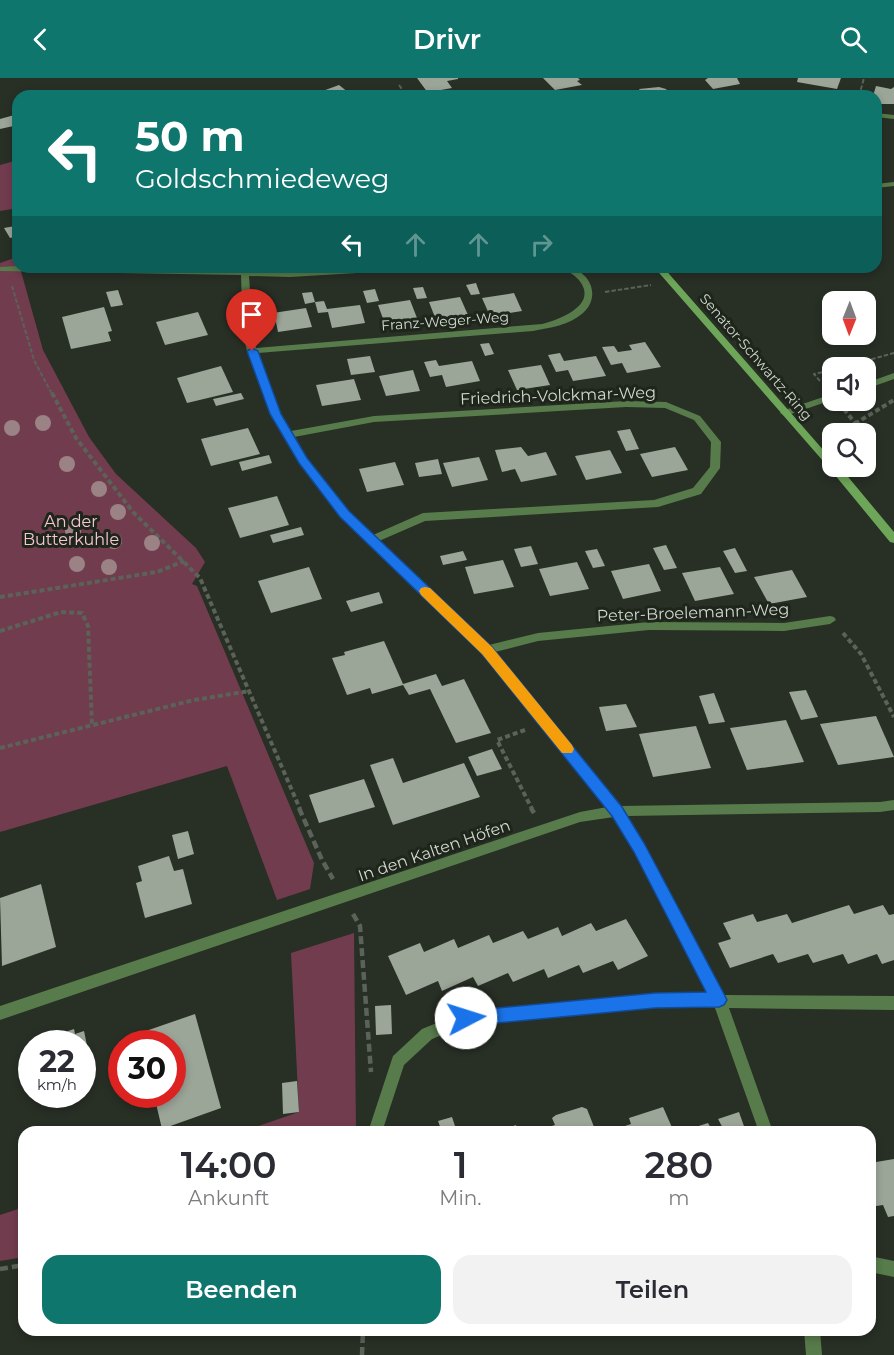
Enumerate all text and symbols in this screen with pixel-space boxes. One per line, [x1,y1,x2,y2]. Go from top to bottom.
icon: back [24,23,57,56]
text: Drivr [413,23,481,56]
icon: search [837,23,870,56]
text: 50 m [135,110,244,162]
icon: left [36,114,114,192]
text: Goldschmiedeweg [135,162,389,195]
icon: left [336,228,369,261]
icon: ahead [399,228,432,261]
icon: ahead [462,228,495,261]
icon: right [525,228,558,261]
pin [226,289,277,351]
street label: Senator-Schwartz-Ring [696,290,816,424]
north arrow [822,291,876,345]
map controls [822,291,876,477]
icon: arrive [235,298,268,331]
street label: Franz-Weger-Weg [380,308,510,334]
button: sound [822,357,876,411]
street label: Friedrich-Volckmar-Weg [460,383,656,408]
button: search [822,423,876,477]
park label: An der Butterkuhle [23,512,119,549]
street label: Peter-Broelemann-Weg [597,600,790,625]
street label: In den Kalten Höfen [356,815,513,885]
position arrow [434,986,498,1050]
speed limit sign: 30 [108,1030,186,1108]
text: 22 [39,1043,75,1080]
text: km/h [37,1075,77,1094]
text: 14:00 [181,1143,277,1187]
text: 1 [454,1143,467,1187]
text: 280 [644,1143,713,1187]
text: Ankunft [188,1186,269,1210]
text: Min. [439,1186,482,1210]
text: m [668,1186,689,1210]
button: Beenden [42,1255,441,1324]
button: Teilen [453,1255,852,1324]

